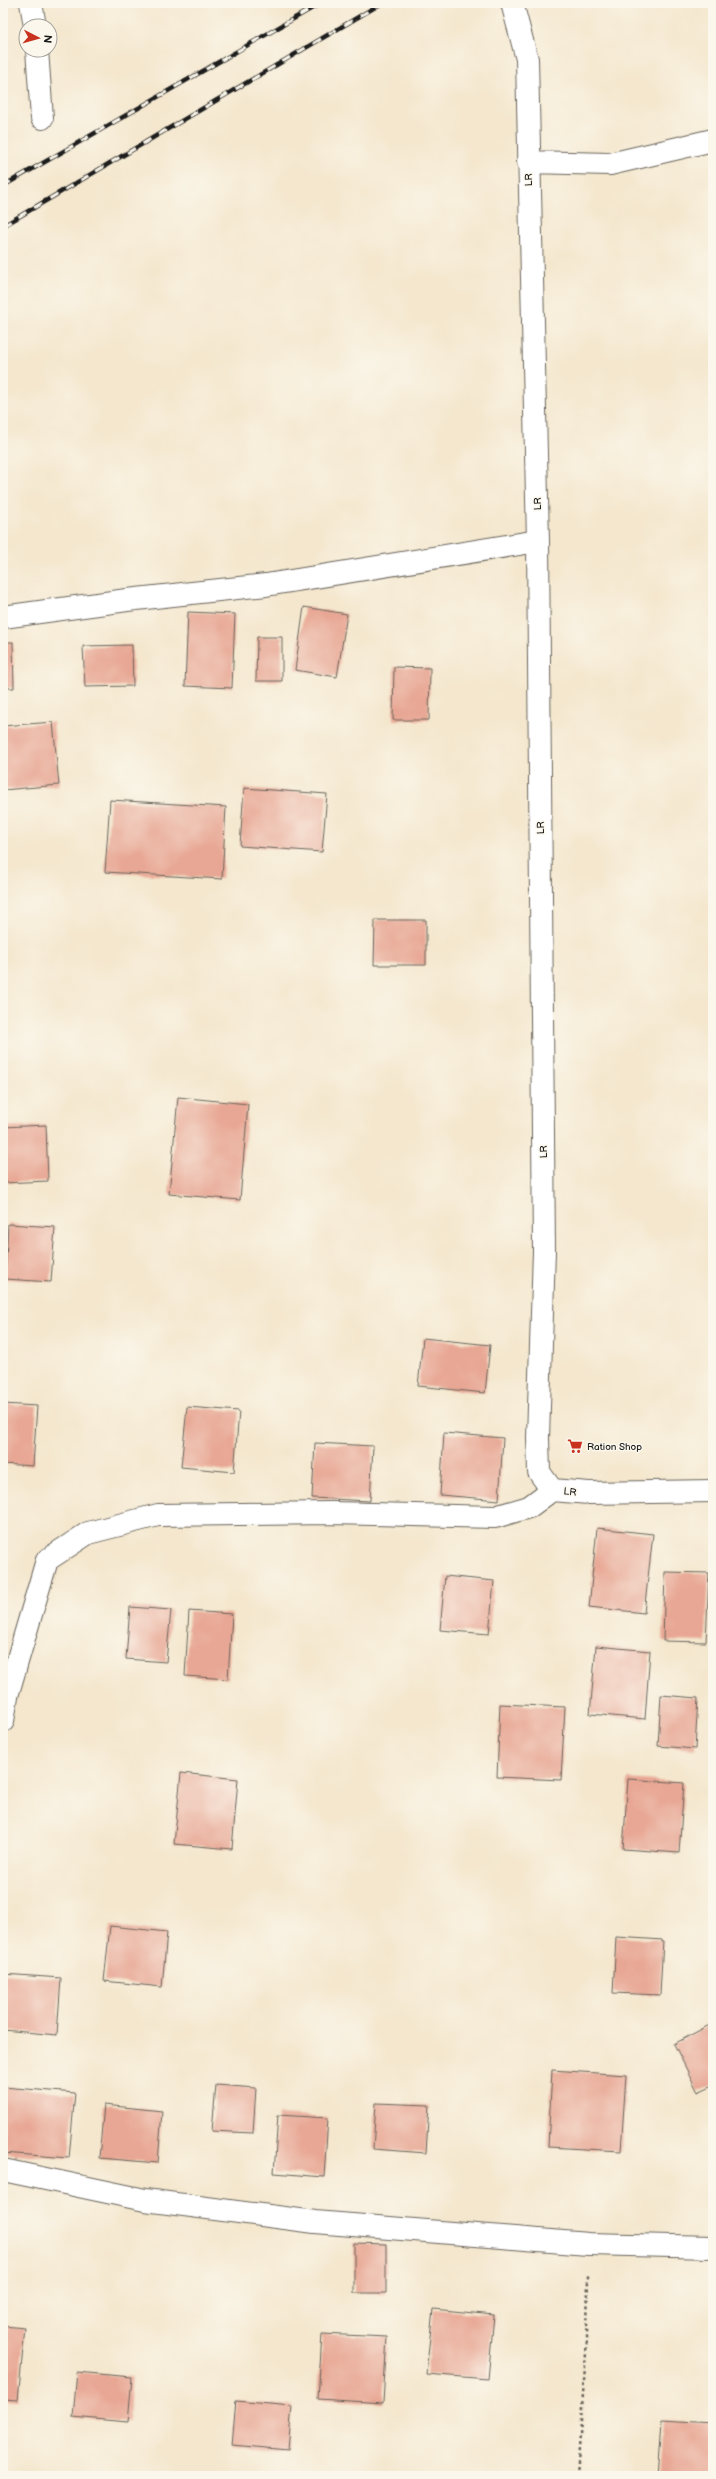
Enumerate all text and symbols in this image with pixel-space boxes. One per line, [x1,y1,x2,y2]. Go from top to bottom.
north arrow [18,18,58,58]
text: N [41,34,54,44]
street label: LR [523,173,535,187]
street label: LR [532,497,544,511]
street label: LR [535,821,547,835]
street label: LR [538,1145,550,1159]
supermarket icon: Ration Shop [566,1437,584,1455]
place label: Ration Shop [587,1441,642,1453]
street label: LR [563,1485,577,1499]

